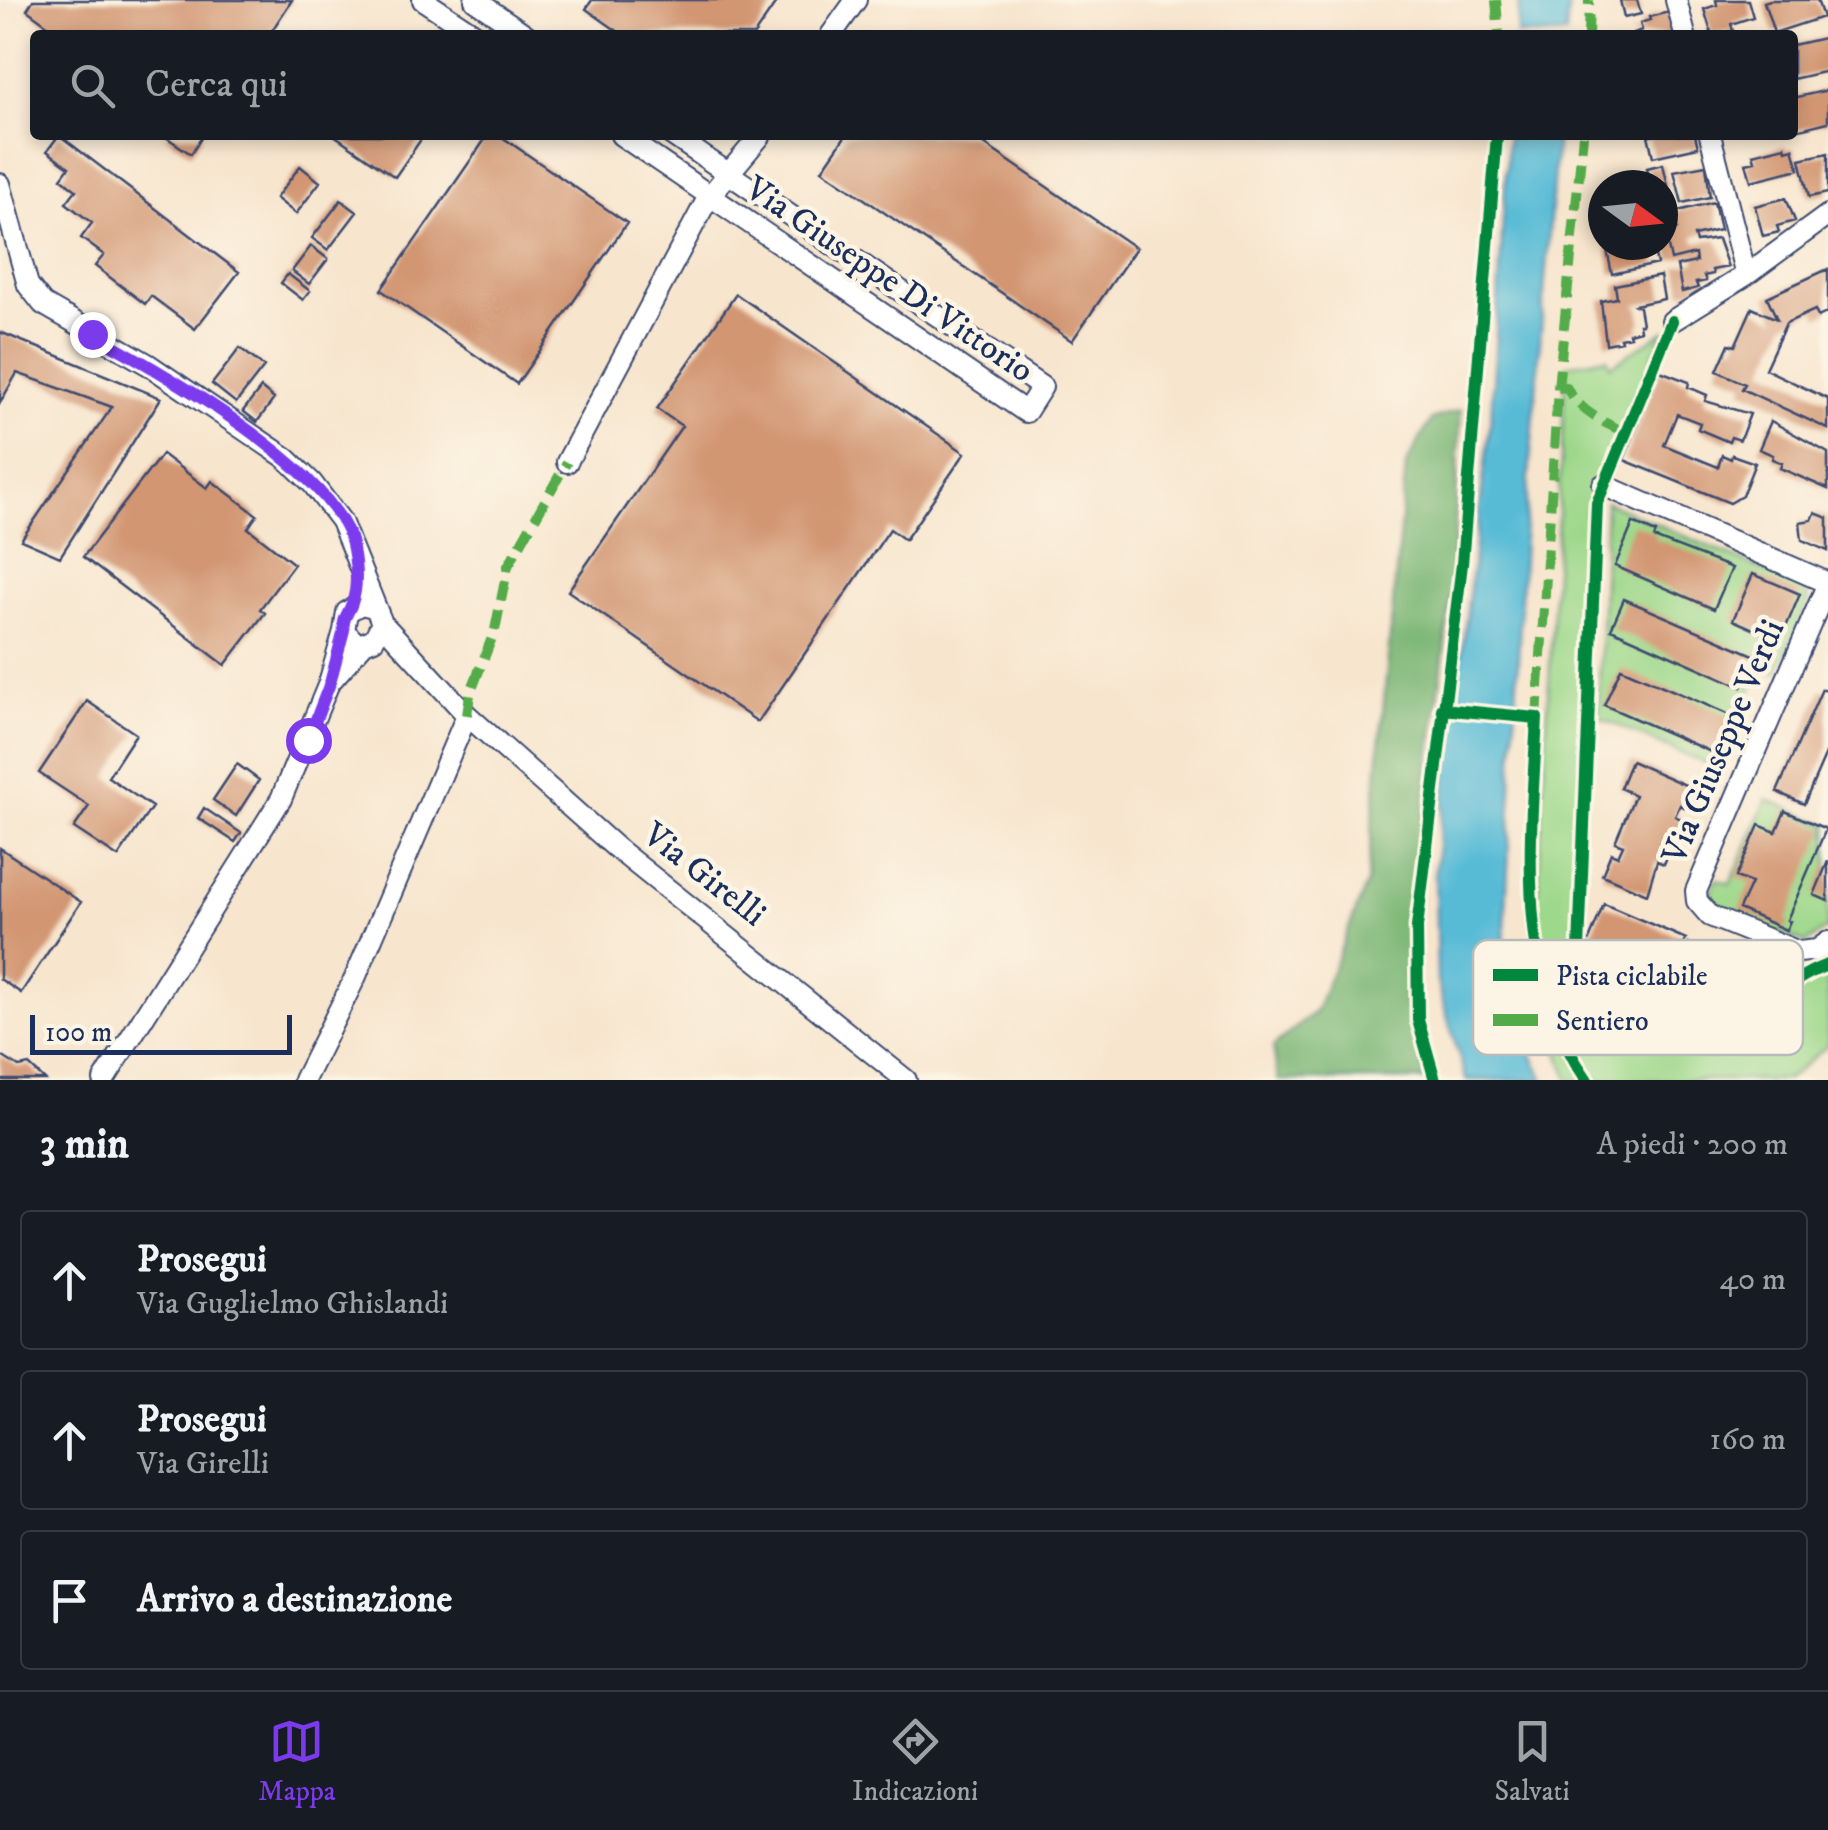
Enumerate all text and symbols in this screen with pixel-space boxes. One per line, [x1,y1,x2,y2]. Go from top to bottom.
search box [30,30,1798,140]
icon: search [65,58,120,113]
text: Cerca qui [145,61,288,109]
street label: Via Giuseppe Di Vittorio [735,167,1042,393]
north arrow [1588,170,1678,260]
route end [70,312,116,358]
street label: Via Giuseppe Verdi [1652,613,1795,872]
route start [286,718,332,764]
street label: Via Girelli [633,813,774,937]
legend [1473,940,1803,1055]
text: Pista ciclabile [1556,959,1708,994]
text: Sentiero [1556,1004,1649,1039]
scale bar [30,1010,292,1054]
text: 100 m [45,1015,112,1050]
text: 3 min [40,1119,129,1171]
text: A piedi · 200 m [1597,1125,1788,1165]
text: Prosegui [137,1236,267,1284]
icon: ahead [42,1253,97,1308]
text: 40 m [1719,1260,1786,1300]
text: Via Guglielmo Ghislandi [137,1284,448,1324]
text: Prosegui [137,1396,267,1444]
icon: ahead [42,1413,97,1468]
text: 160 m [1710,1420,1786,1460]
text: Via Girelli [137,1444,269,1484]
icon: arrive [42,1573,97,1628]
text: Arrivo a destinazione [137,1576,452,1624]
tab: Mappa [258,1714,336,1809]
tab: Indicazioni [852,1714,978,1809]
tab: Salvati [1495,1714,1570,1809]

